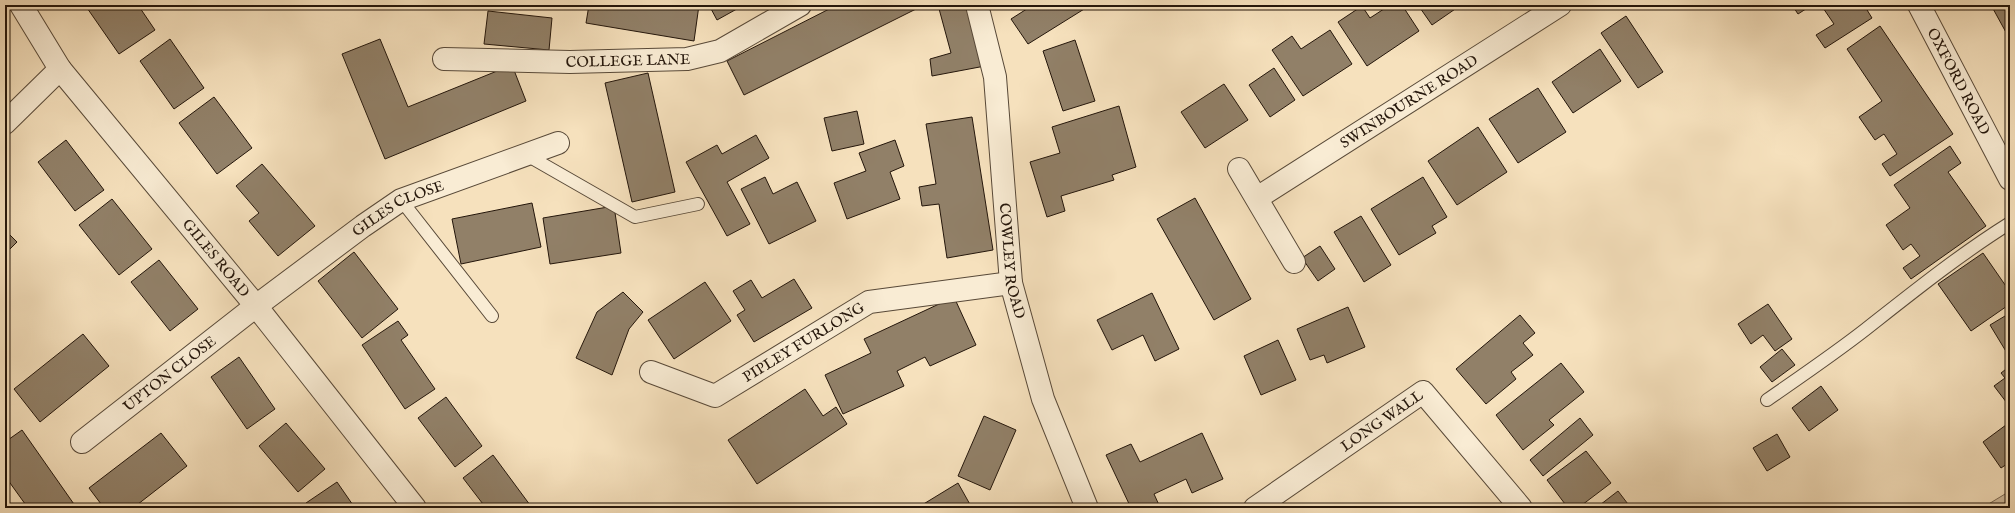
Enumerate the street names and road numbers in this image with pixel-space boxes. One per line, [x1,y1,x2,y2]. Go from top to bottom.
street label: OXFORD ROAD [1923,24,1995,138]
street label: COLLEGE LANE [565,49,690,72]
street label: SWINBOURNE ROAD [1336,50,1481,152]
street label: GILES CLOSE [348,176,446,241]
street label: COWLEY ROAD [995,202,1030,321]
street label: GILES ROAD [178,215,254,301]
street label: PIPLEY FURLONG [739,298,868,386]
street label: UPTON CLOSE [119,331,220,416]
street label: LONG WALL [1337,385,1427,456]

